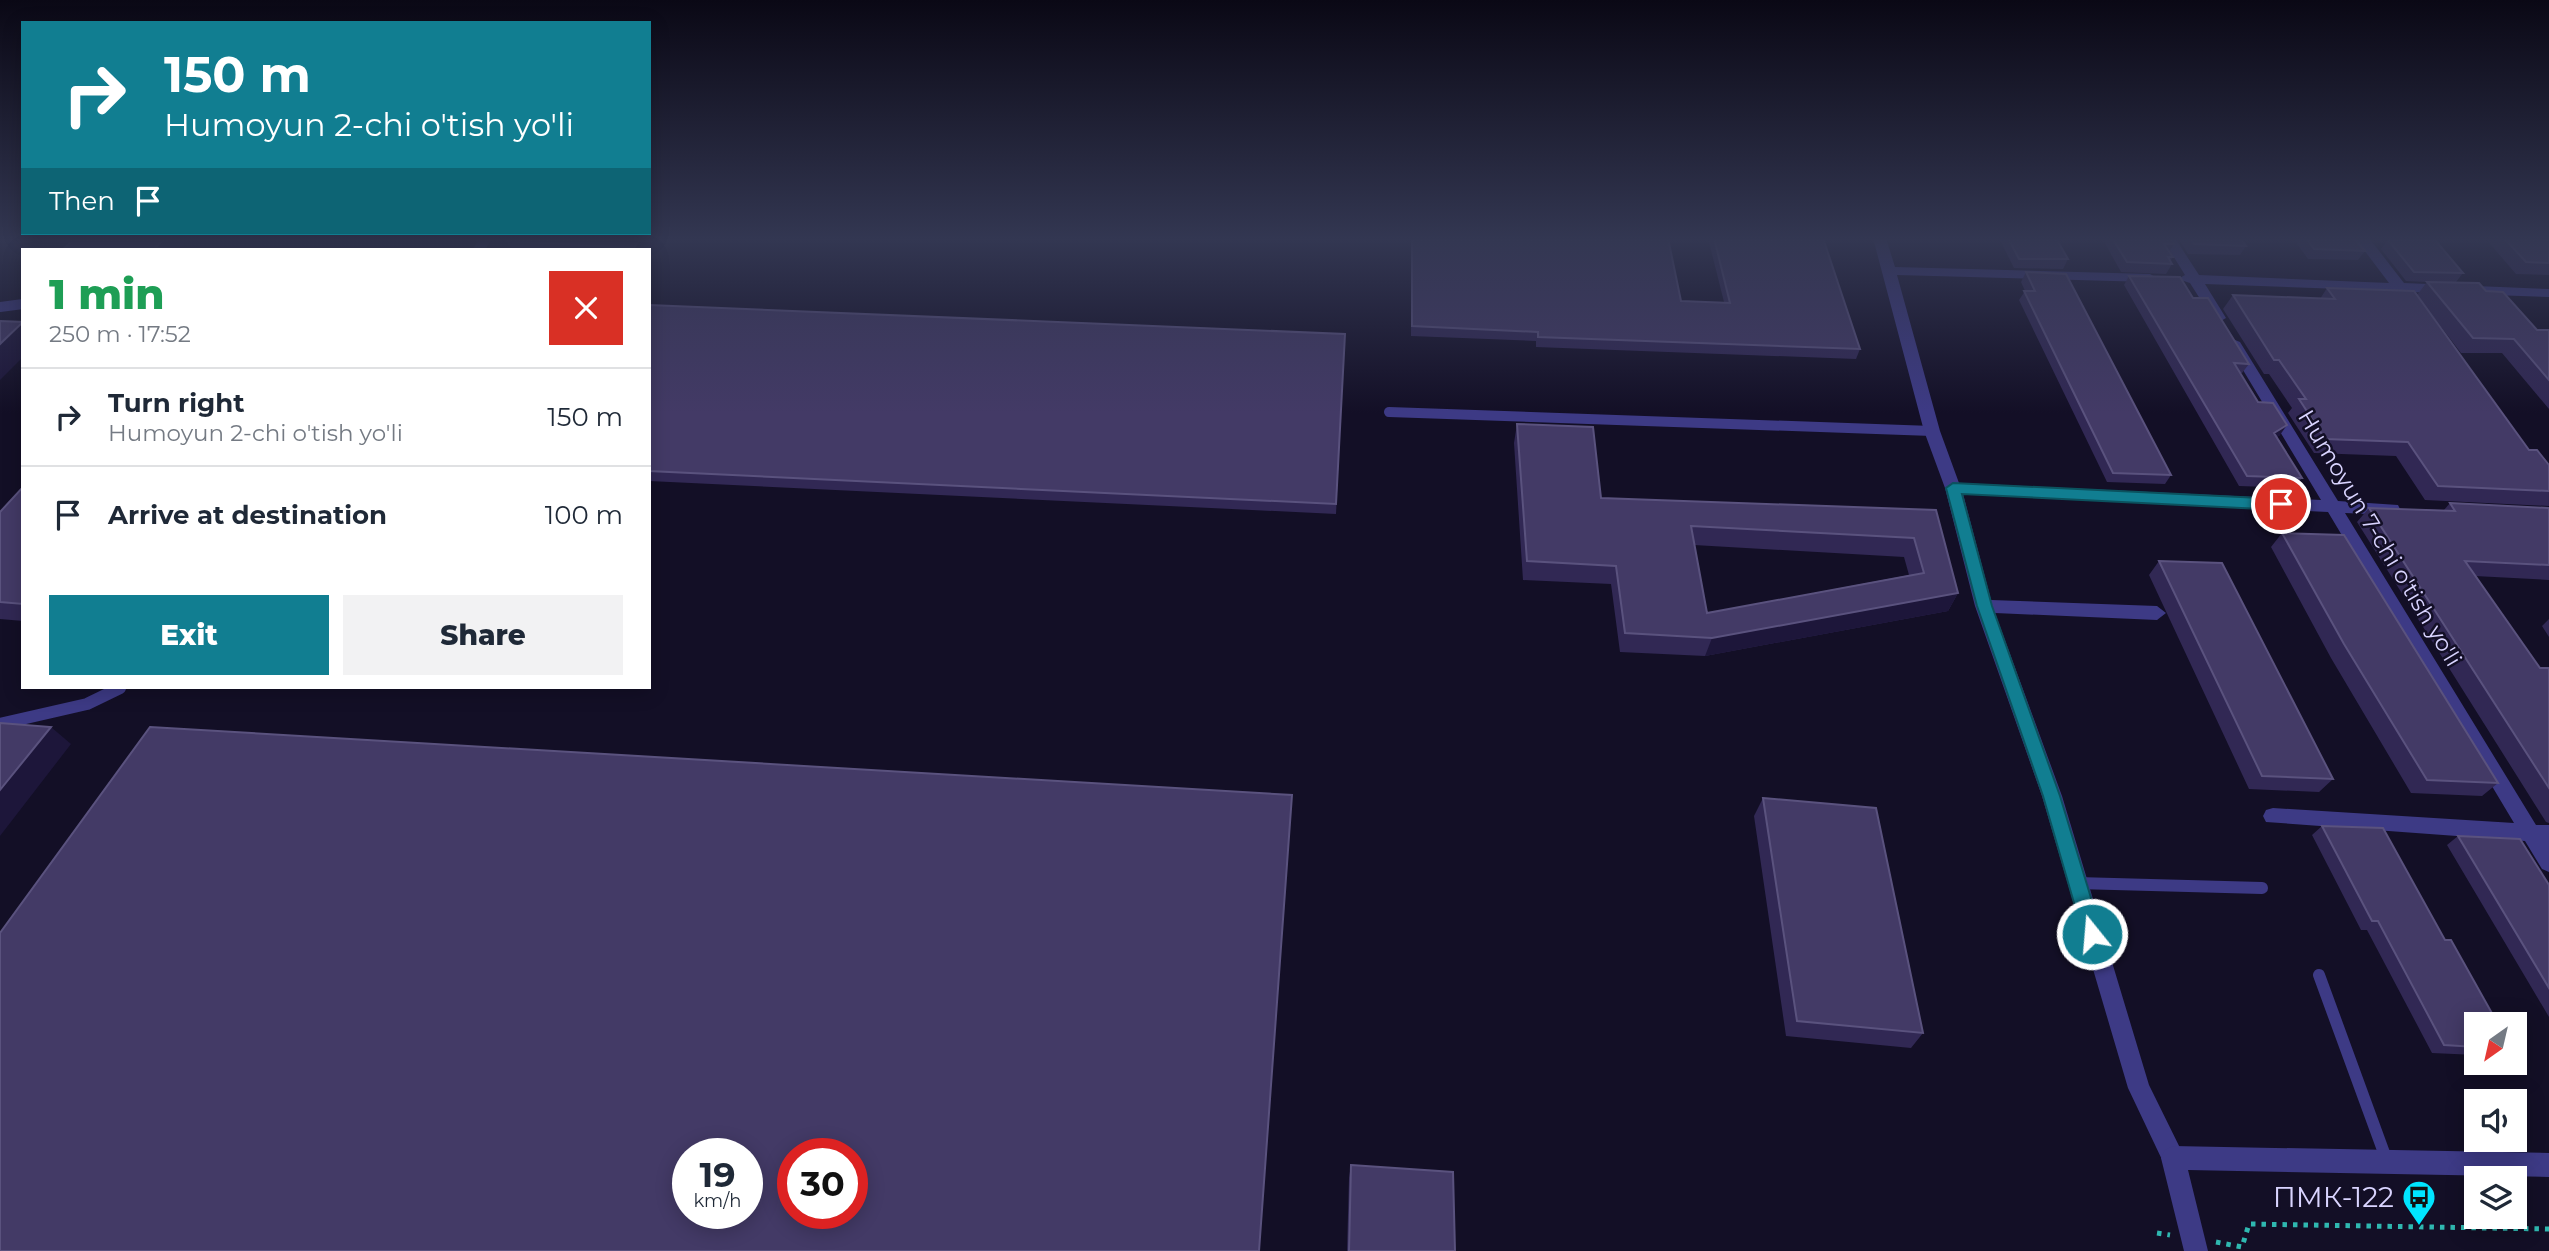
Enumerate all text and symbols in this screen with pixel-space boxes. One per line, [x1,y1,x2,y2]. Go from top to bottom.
text: 150 m [164,45,311,104]
icon: right [49,49,140,140]
text: Humoyun 2-chi o'tish yo'li [164,105,574,144]
icon: arrive [129,182,167,220]
text: Then [49,185,115,217]
text: 1 min [49,268,165,320]
button: close [549,271,623,345]
text: 250 m · 17:52 [49,320,191,348]
text: Turn right [108,387,244,419]
icon: right [49,398,87,436]
text: 150 m [547,401,623,433]
street label: Humoyun 7-chi o'tish yo'li [2292,405,2468,671]
text: Humoyun 2-chi o'tish yo'li [108,419,403,447]
pin [2251,474,2311,534]
icon: arrive [2262,485,2300,523]
icon: arrive [49,496,87,534]
text: Arrive at destination [108,499,387,531]
text: 100 m [545,499,623,531]
button: Exit [49,595,329,675]
button: Share [343,595,623,675]
position arrow [2055,897,2129,971]
north arrow [2464,1012,2527,1074]
map controls [2464,1012,2527,1229]
button: sound [2464,1089,2527,1152]
speed limit sign: 30 [777,1138,868,1229]
text: 19 [699,1153,736,1196]
button: layers [2464,1166,2527,1229]
bus stop icon: ПМК-122 [2400,1178,2438,1227]
place label: ПМК-122 [2273,1180,2394,1214]
text: km/h [693,1190,742,1212]

